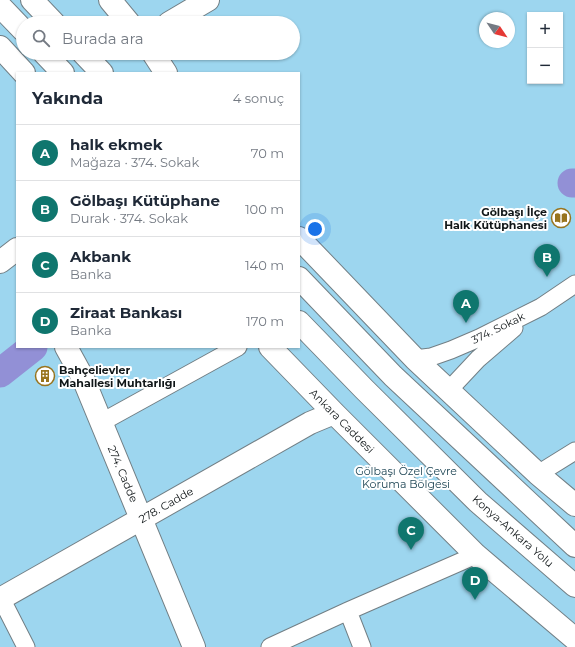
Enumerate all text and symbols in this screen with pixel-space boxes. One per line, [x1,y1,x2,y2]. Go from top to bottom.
north arrow [479,12,515,48]
map controls [527,12,563,84]
button: + [527,12,563,48]
search box [16,16,300,60]
icon: search [30,27,52,49]
text: Burada ara [62,29,144,48]
button: − [527,48,563,84]
text: Yakında [32,88,103,108]
text: 4 sonuç [233,90,284,106]
text: halk ekmek [70,135,163,154]
text: A [40,145,50,161]
text: 70 m [251,145,284,161]
text: Mağaza · 374. Sokak [70,154,199,170]
text: Gölbaşı Kütüphane [70,191,220,210]
text: B [40,201,50,217]
text: 100 m [245,201,284,217]
place label: Gölbaşı İlçe Halk Kütüphanesi [444,205,547,232]
library icon: Gölbaşı İlçe Halk Kütüphanesi [550,207,572,229]
text: Durak · 374. Sokak [70,210,188,226]
your location [305,219,325,239]
pin: B [534,244,560,277]
text: Akbank [70,247,131,266]
text: C [40,257,50,273]
text: 140 m [245,257,284,273]
text: Banka [70,266,112,282]
pin: A [453,290,479,323]
text: Ziraat Bankası [70,303,182,322]
street label: 374. Sokak [469,309,527,347]
text: D [40,313,50,329]
text: 170 m [246,313,284,329]
text: Banka [70,322,112,338]
place label: Bahçelievler Mahallesi Muhtarlığı [59,363,176,390]
building icon: Bahçelievler Mahallesi Muhtarlığı [34,365,56,387]
street label: Ankara Caddesi [307,386,377,456]
street label: 274. Cadde [105,443,141,505]
park label: Gölbaşı Özel Çevre Koruma Bölgesi [355,464,457,491]
street label: 278. Cadde [136,484,196,526]
street label: Konya-Ankara Yolu [469,492,557,570]
pin: C [398,517,424,550]
pin: D [462,567,488,600]

